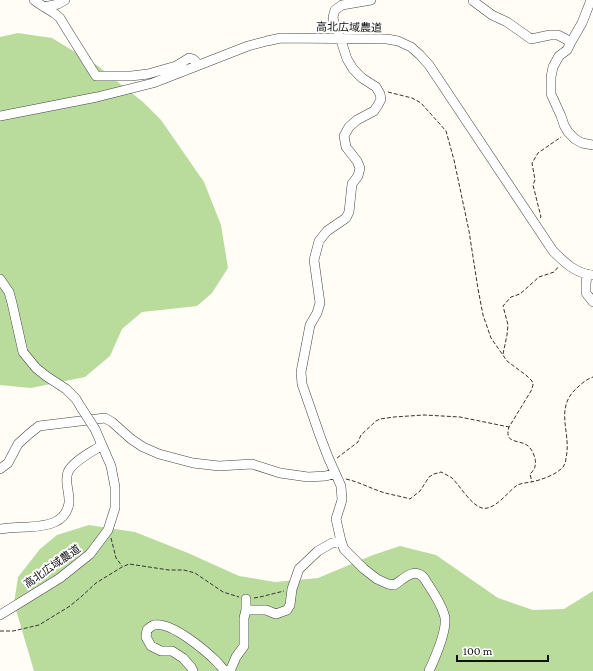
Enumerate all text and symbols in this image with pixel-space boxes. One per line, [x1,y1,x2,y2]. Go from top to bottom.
street label: 高北広域農道 [316,20,382,34]
street label: 高北広域農道 [22,542,82,590]
scale bar [457,637,548,663]
text: 100 m [463,644,493,658]

